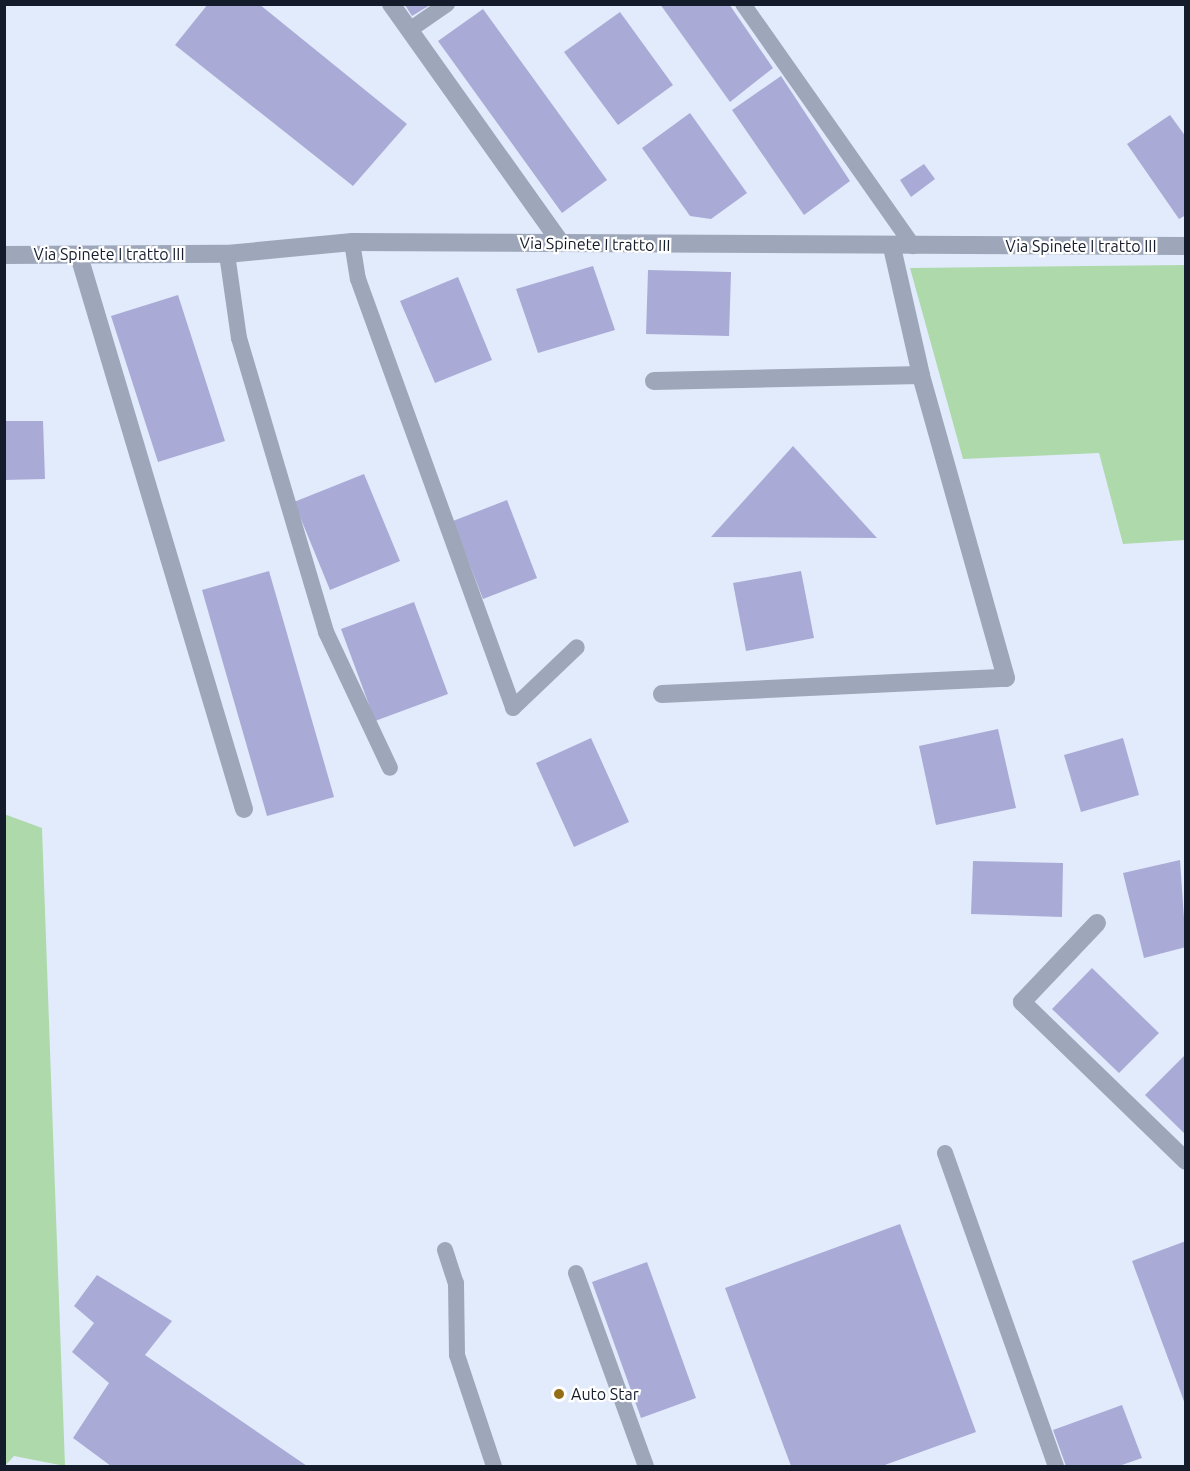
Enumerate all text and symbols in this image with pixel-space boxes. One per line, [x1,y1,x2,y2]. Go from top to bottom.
street label: Via Spinete I tratto III [519,233,671,255]
street label: Via Spinete I tratto III [1006,236,1156,256]
street label: Via Spinete I tratto III [34,244,184,264]
place label: Auto Star [571,1384,639,1404]
marker: Auto Star [552,1387,566,1401]

